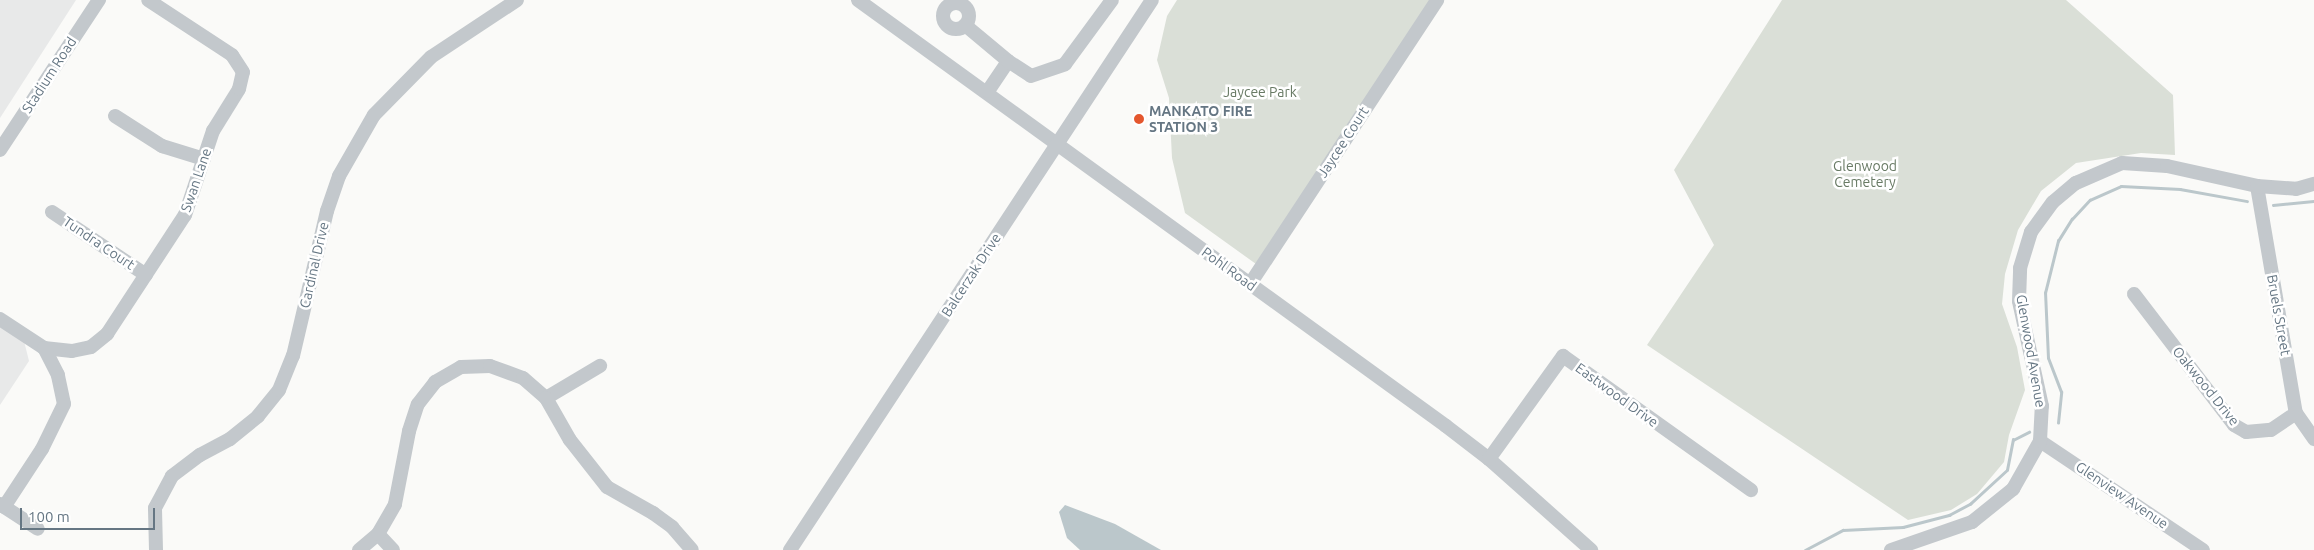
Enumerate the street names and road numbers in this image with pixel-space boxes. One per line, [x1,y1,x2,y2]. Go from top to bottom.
street label: Stadium Road [18,34,80,116]
street label: Jaycee Court [1314,103,1372,181]
street label: Swan Lane [177,146,215,214]
street label: Tundra Court [60,213,138,273]
street label: Cardinal Drive [296,220,332,310]
street label: Balcerzak Drive [938,230,1004,320]
street label: Pohl Road [1198,244,1260,294]
street label: Bruels Street [2264,273,2294,357]
street label: Glenwood Avenue [2013,293,2049,409]
street label: Oakwood Drive [2169,343,2243,429]
street label: Eastwood Drive [1572,359,1662,431]
street label: Glenview Avenue [2073,458,2171,532]

